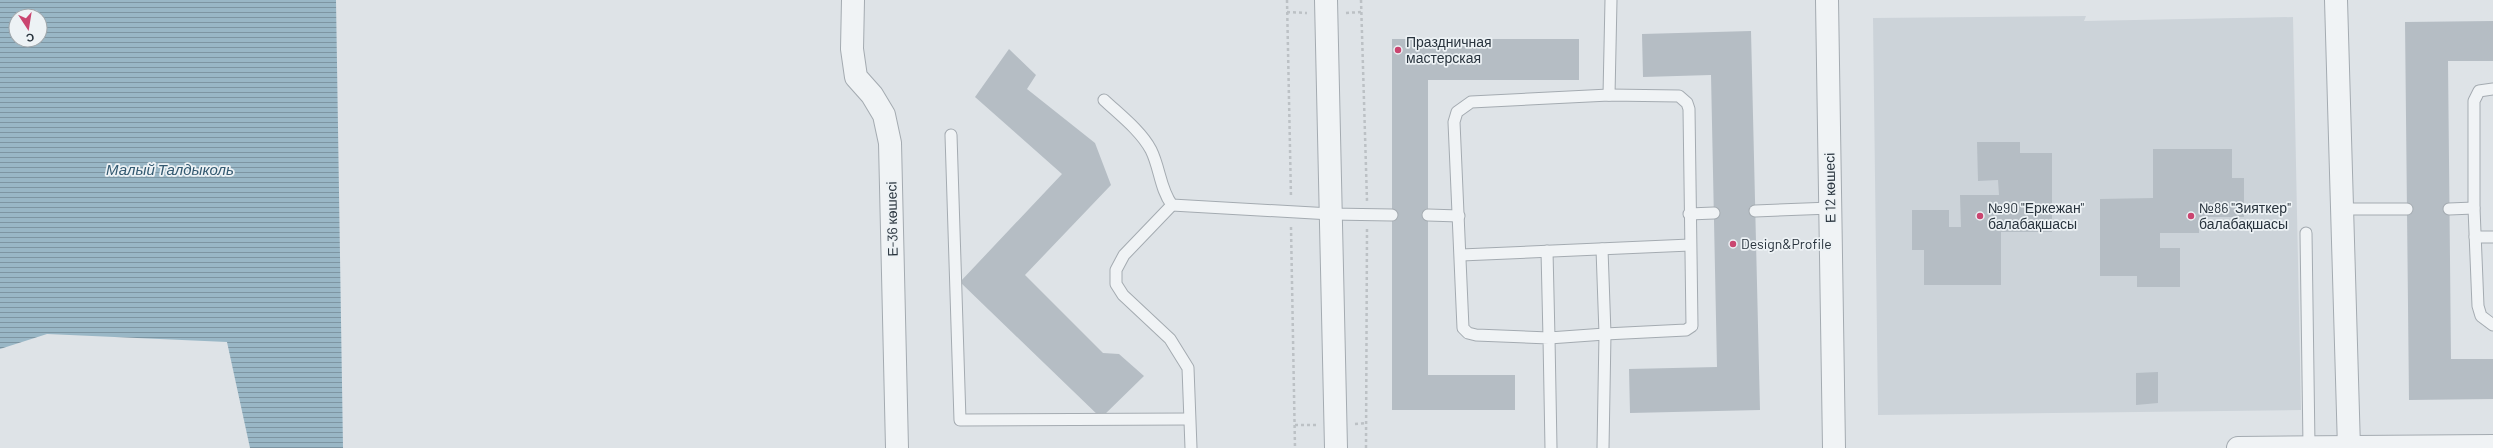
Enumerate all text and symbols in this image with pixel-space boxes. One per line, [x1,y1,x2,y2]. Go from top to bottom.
north arrow [8,8,48,48]
text: С [25,31,35,45]
place label: Праздничная мастерская [1406,33,1492,66]
marker: Праздничная мастерская [1393,45,1403,55]
street label: Е 12 көшесі [1820,153,1839,223]
water label: Малый Талдыколь [106,160,234,178]
street label: Е-36 көшесі [882,181,901,257]
place label: №90 "Еркежан" балабақшасы [1988,199,2085,232]
place label: №86 "Зияткер" балабақшасы [2199,199,2291,232]
marker: №90 "Еркежан" балабақшасы [1975,211,1985,221]
marker: №86 "Зияткер" балабақшасы [2186,211,2196,221]
place label: Design&Profile [1741,235,1832,252]
marker: Design&Profile [1728,239,1738,249]

